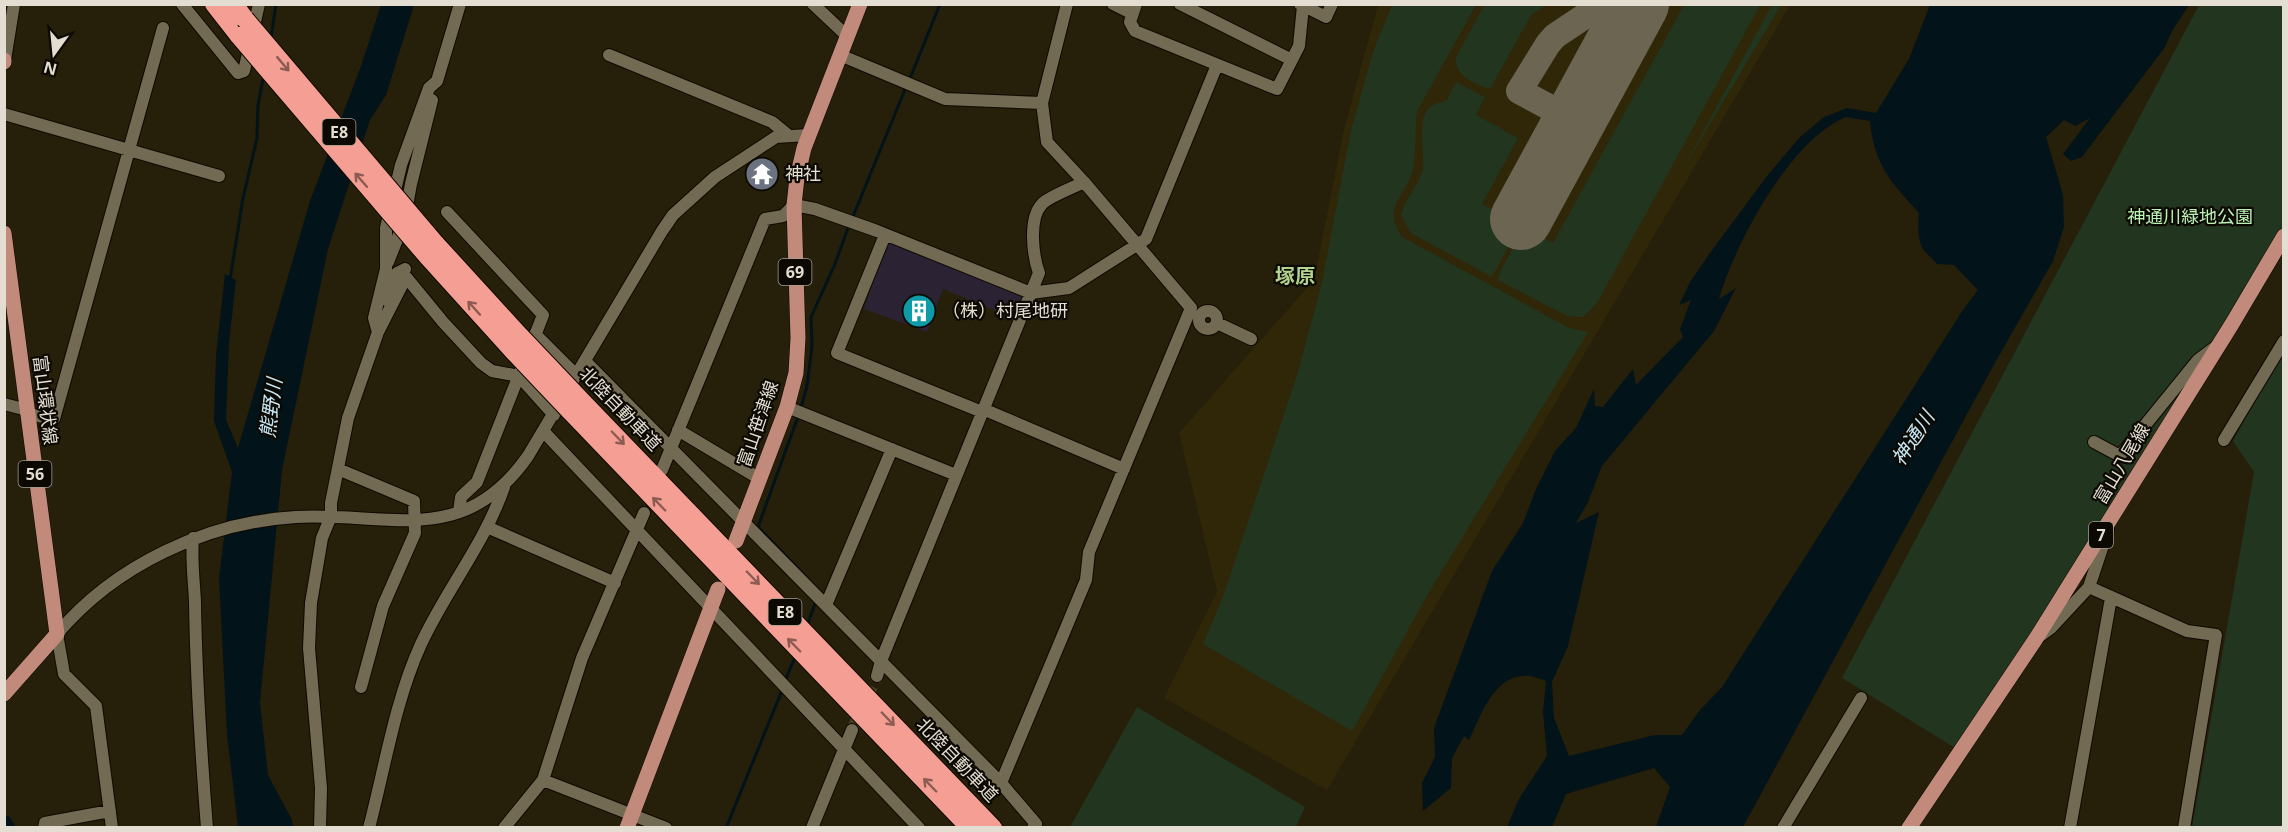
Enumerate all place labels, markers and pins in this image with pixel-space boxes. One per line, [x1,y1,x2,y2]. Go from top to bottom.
temple icon: 神社 [744,156,780,192]
place label: 神社 [785,161,821,185]
building icon: （株）村尾地研 [901,293,937,329]
place label: （株）村尾地研 [942,298,1068,322]

